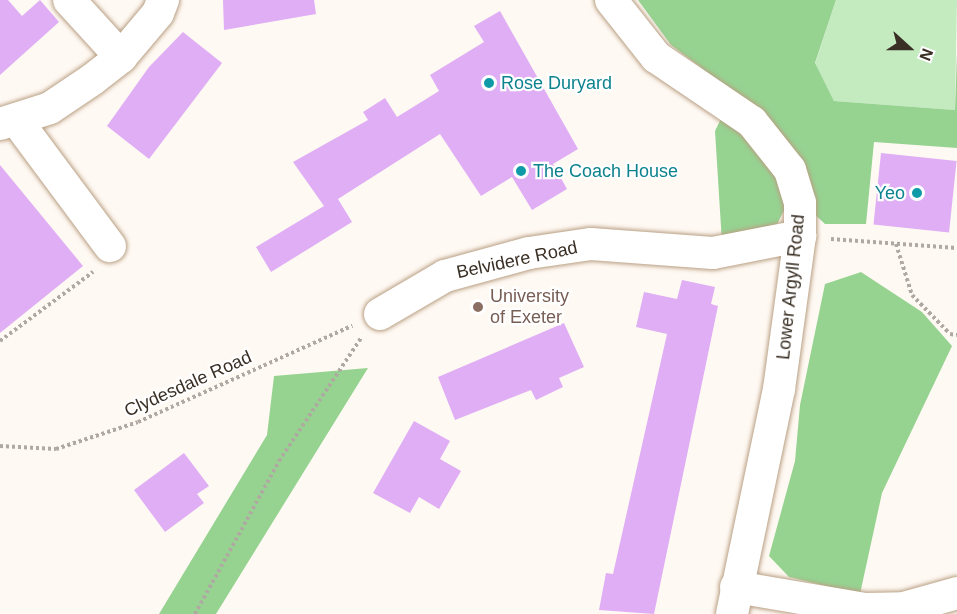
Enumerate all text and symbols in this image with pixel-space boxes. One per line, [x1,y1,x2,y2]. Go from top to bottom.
north arrow [879,18,939,78]
text: N [916,46,936,63]
place label: Rose Duryard [501,72,612,94]
marker: Rose Duryard [482,76,496,90]
place label: The Coach House [533,160,678,182]
marker: The Coach House [514,164,528,178]
place label: Yeo [875,182,905,204]
marker: Yeo [910,186,924,200]
street label: Lower Argyll Road [773,213,809,361]
street label: Belvidere Road [455,237,579,283]
place label: University of Exeter [490,286,569,328]
marker: University of Exeter [471,300,485,314]
street label: Clydesdale Road [121,346,255,422]

